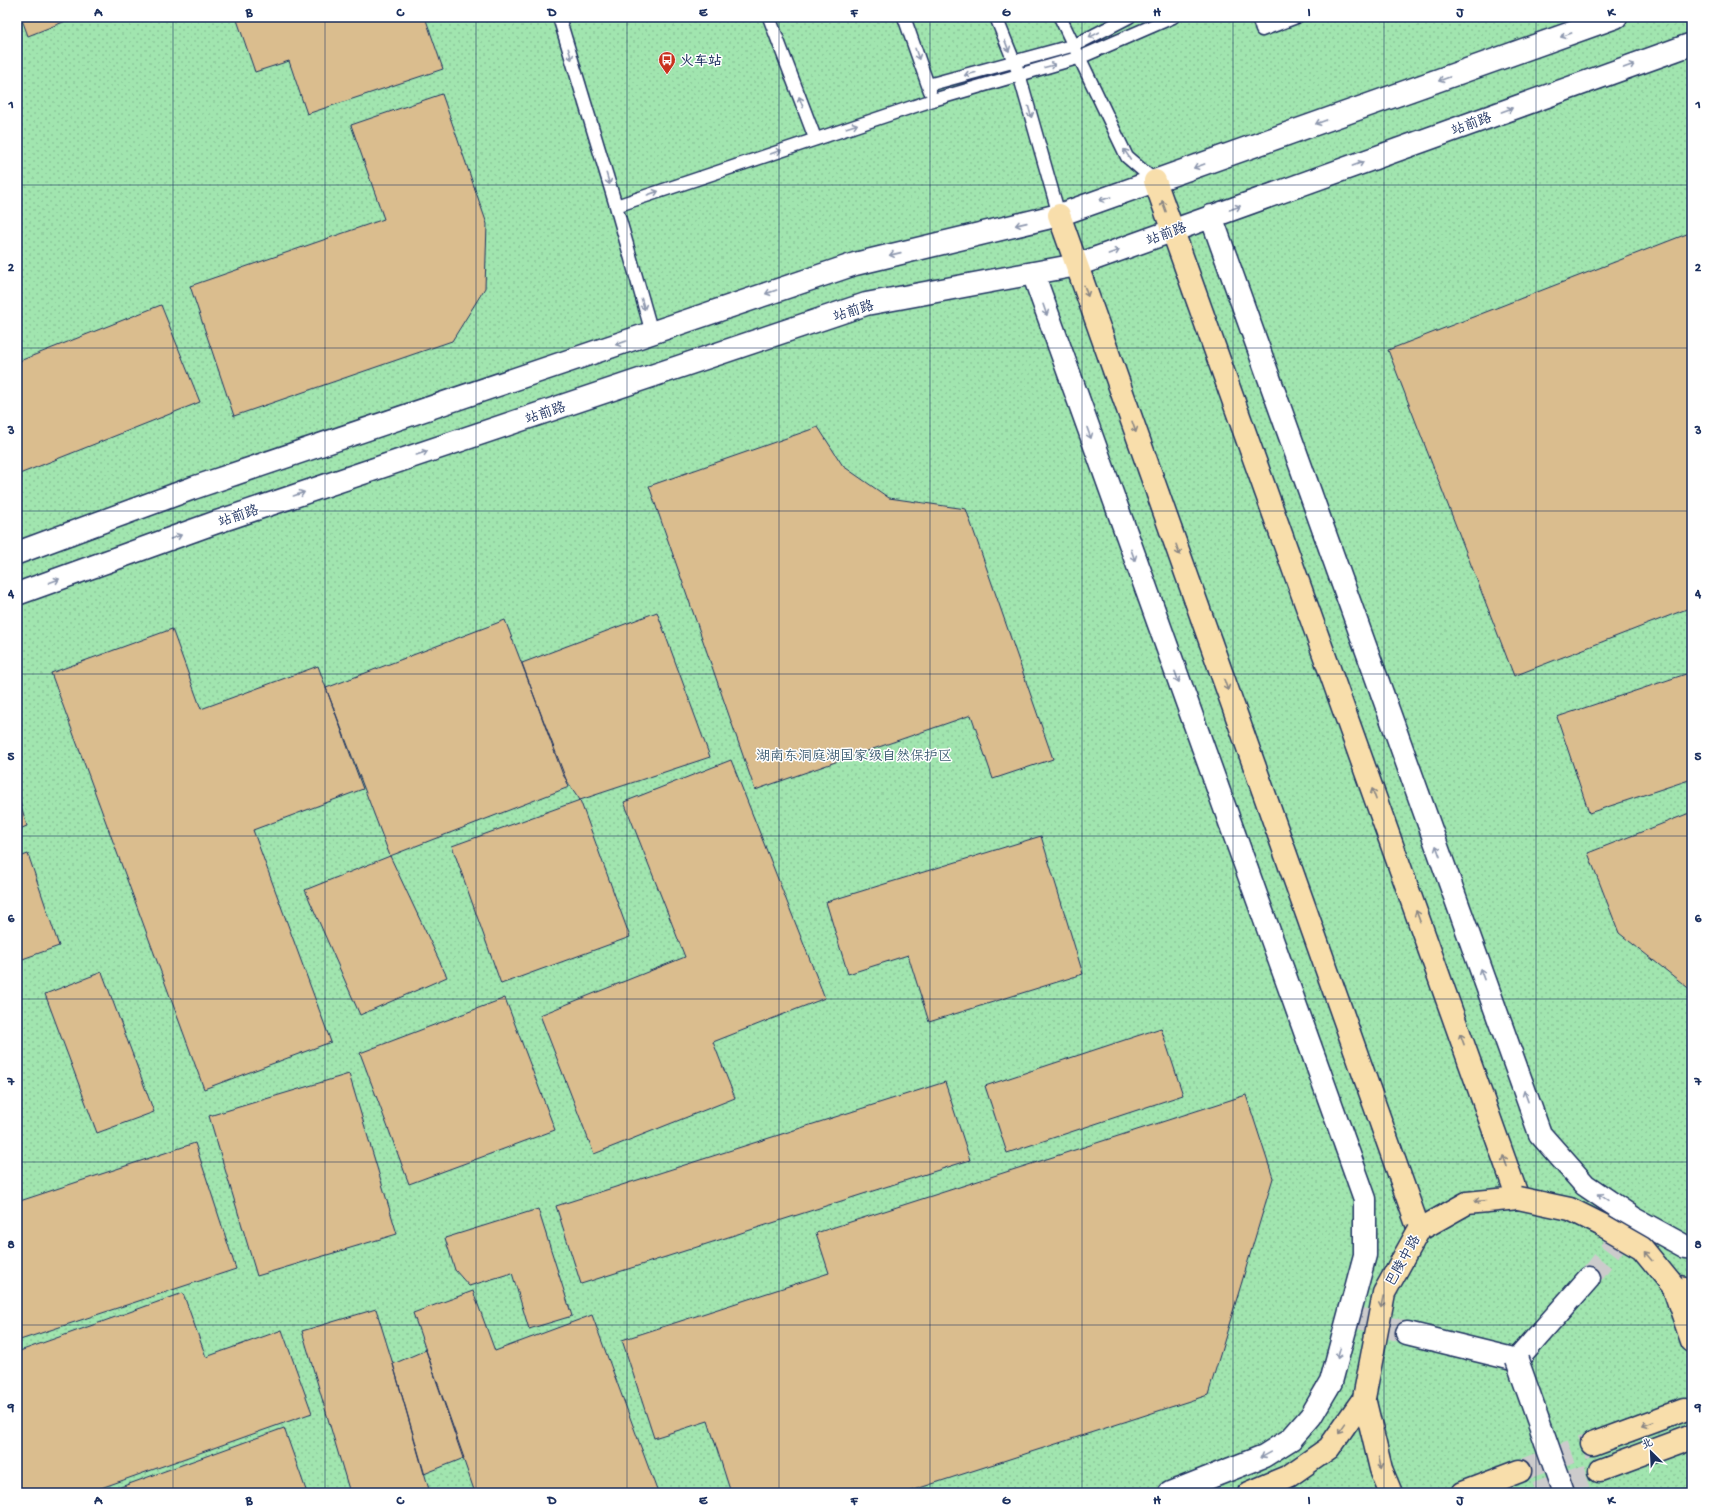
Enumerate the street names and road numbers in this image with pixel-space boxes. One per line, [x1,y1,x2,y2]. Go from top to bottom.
street label: 站前路 [1449,109,1494,141]
street label: 站前路 [1144,219,1189,251]
street label: 站前路 [831,297,876,327]
street label: 站前路 [523,399,568,429]
street label: 站前路 [216,502,261,532]
street label: 巴陵中路 [1382,1232,1425,1290]

